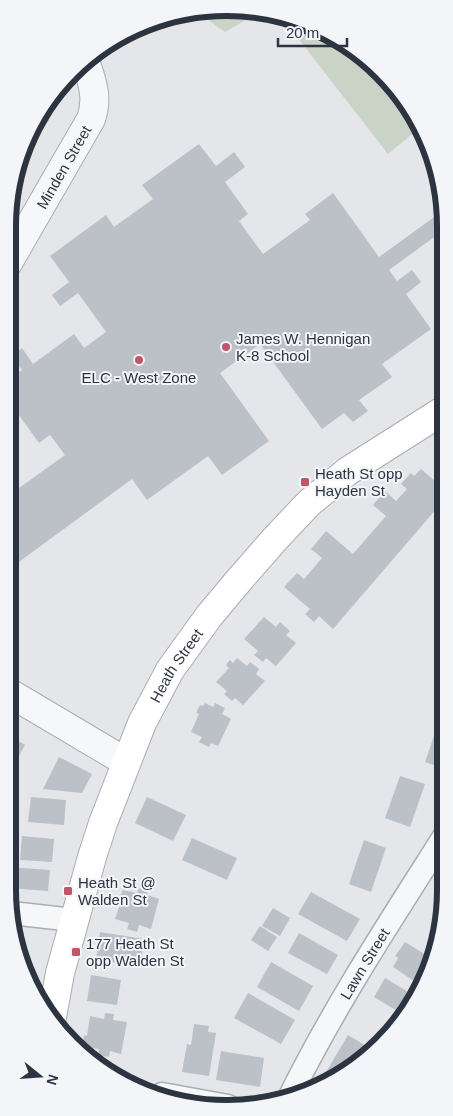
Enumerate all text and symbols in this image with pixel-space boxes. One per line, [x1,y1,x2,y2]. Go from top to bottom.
scale bar [278,15,347,47]
text: 20 m [286,24,319,41]
street label: Minden Street [33,121,95,212]
place label: James W. Hennigan K-8 School [236,330,370,364]
marker: James W. Hennigan K-8 School [220,341,232,353]
marker: ELC - West Zone [133,354,145,366]
place label: ELC - West Zone [82,369,196,386]
place label: Heath St opp Hayden St [315,465,403,499]
marker: Heath St opp Hayden St [299,476,311,488]
street label: Heath Street [146,625,206,705]
place label: Heath St @ Walden St [78,874,156,908]
marker: Heath St @ Walden St [62,885,74,897]
street label: Lawn Street [336,924,393,1002]
place label: 177 Heath St opp Walden St [86,935,185,969]
marker: 177 Heath St opp Walden St [70,946,82,958]
north arrow [15,1051,65,1101]
text: N [43,1073,62,1087]

